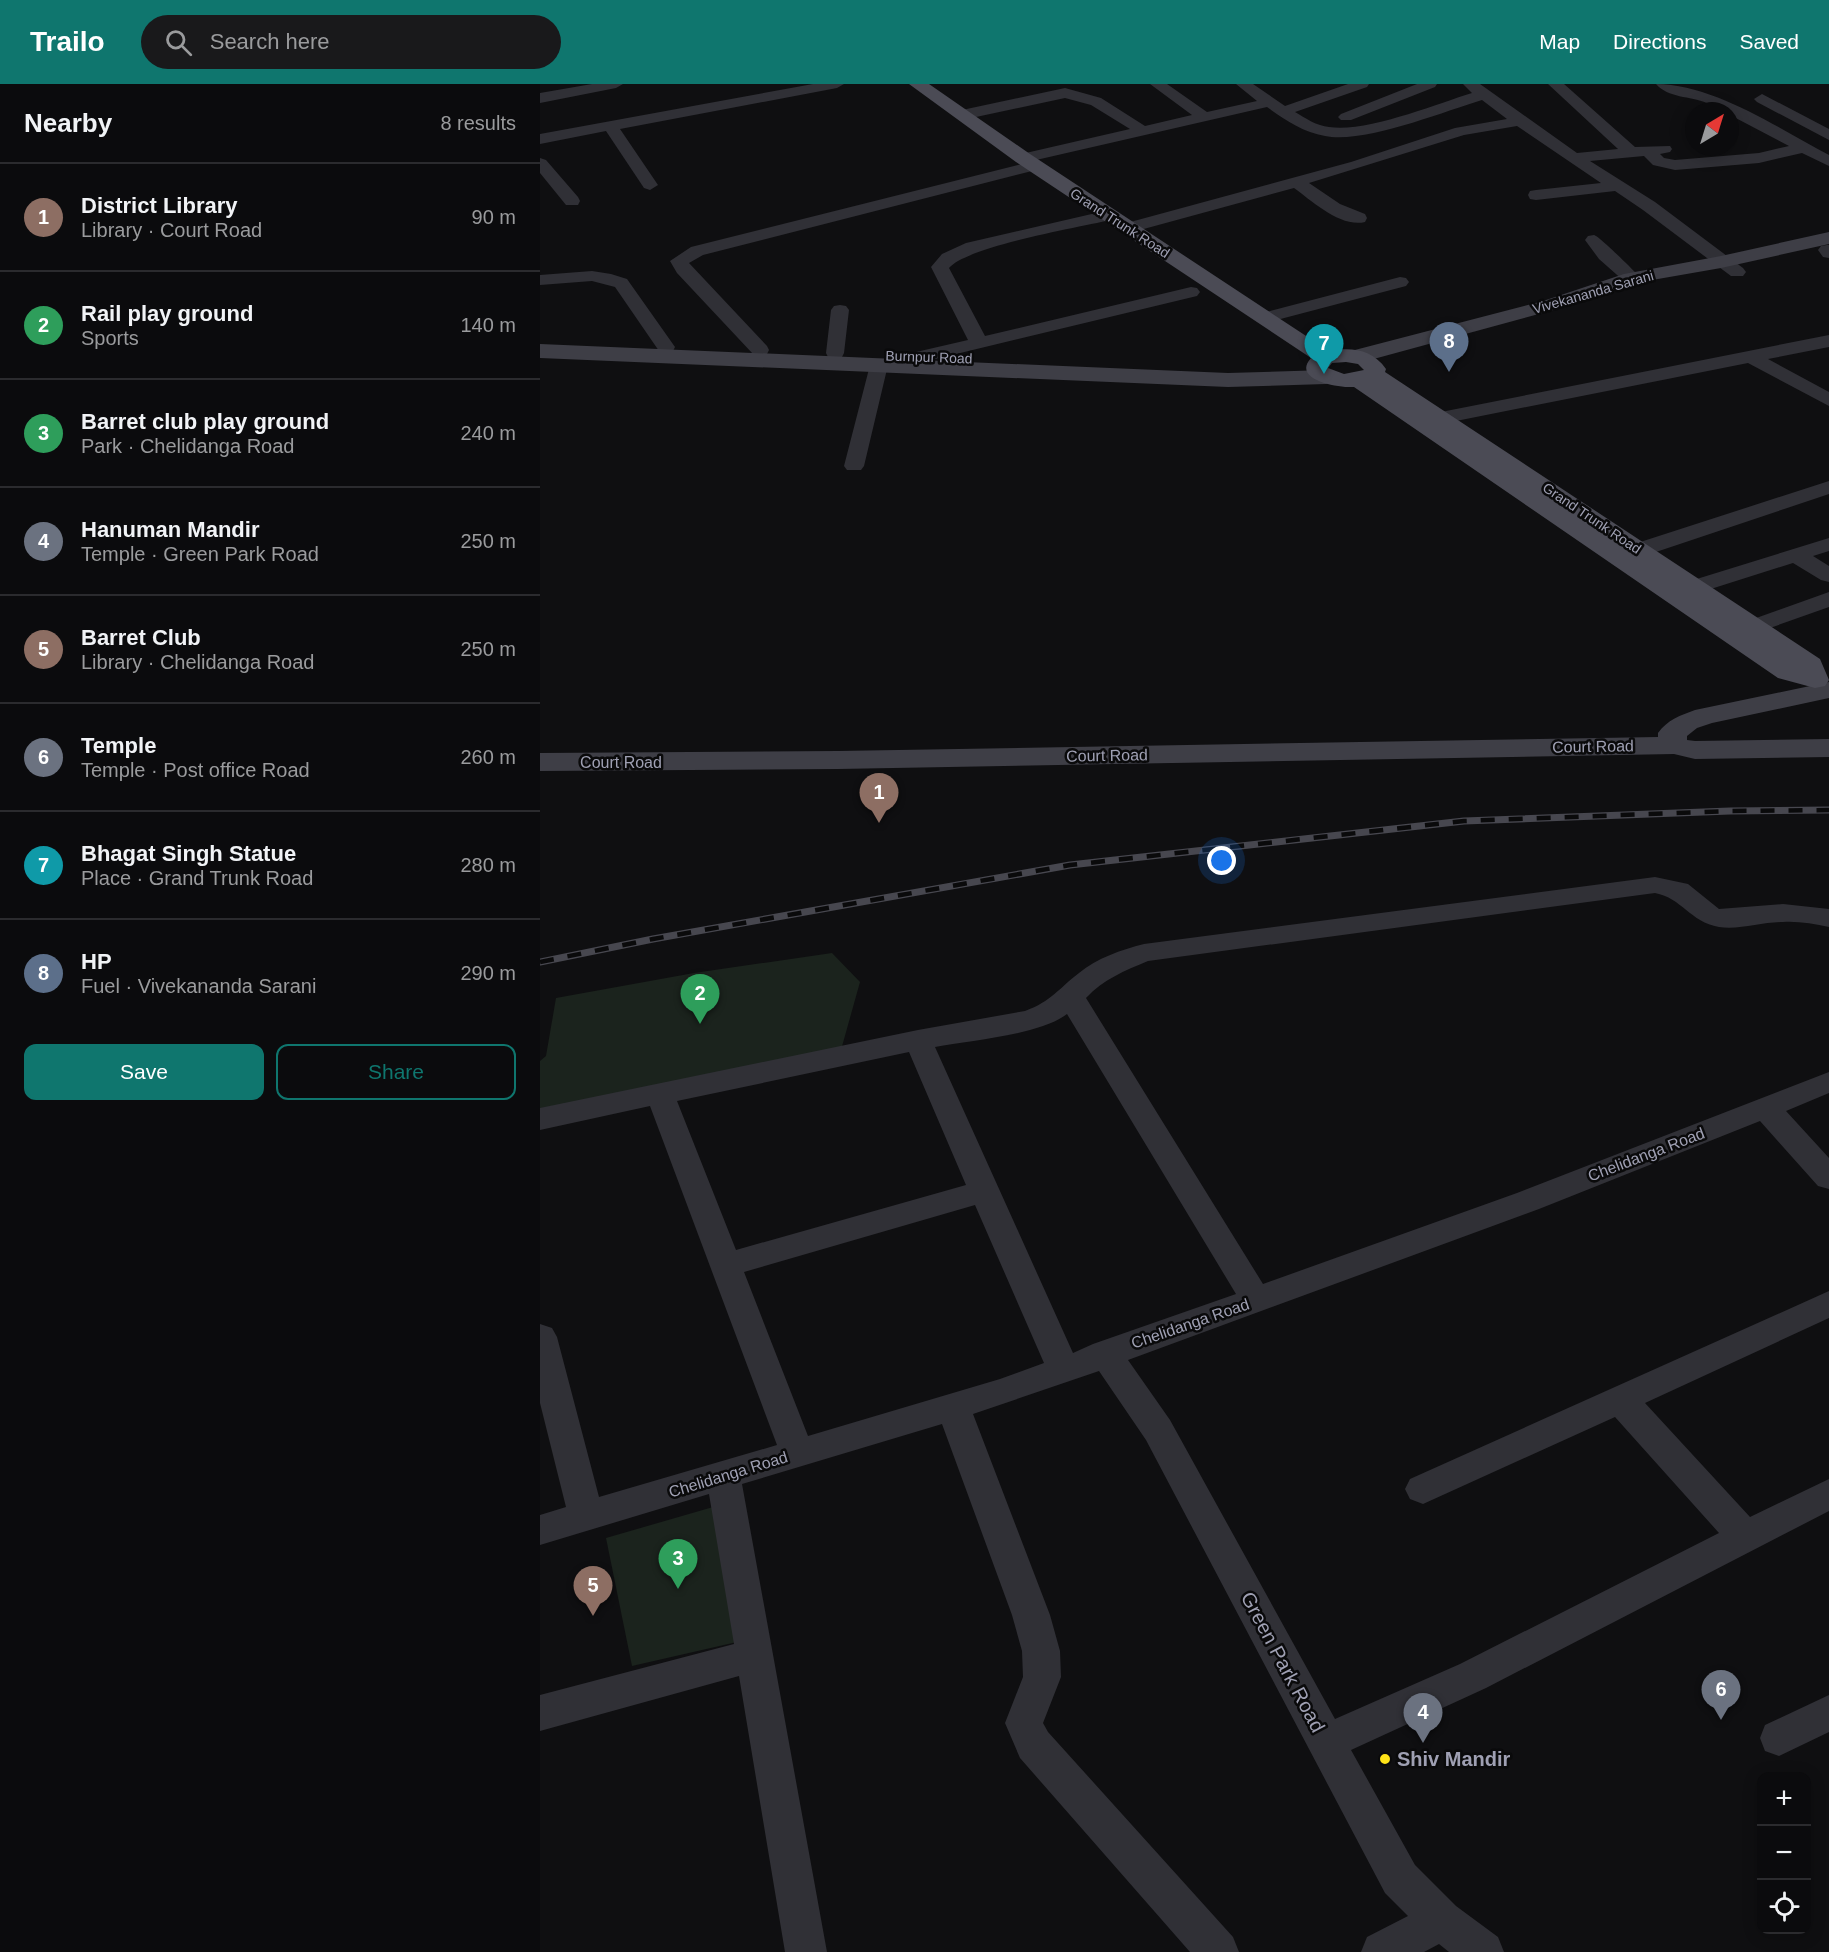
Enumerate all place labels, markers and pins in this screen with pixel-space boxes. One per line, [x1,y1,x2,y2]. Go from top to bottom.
pin: 8 [1430,322,1468,372]
pin: 7 [1304,324,1344,374]
pin: 1 [860,774,898,823]
pin: 2 [680,974,720,1024]
pin: 3 [658,1540,698,1589]
pin: 5 [574,1566,612,1616]
pin: 6 [1702,1670,1740,1720]
pin: 4 [1404,1694,1442,1743]
place label: Shiv Mandir [1397,1748,1511,1770]
marker: Shiv Mandir [1378,1752,1392,1766]

